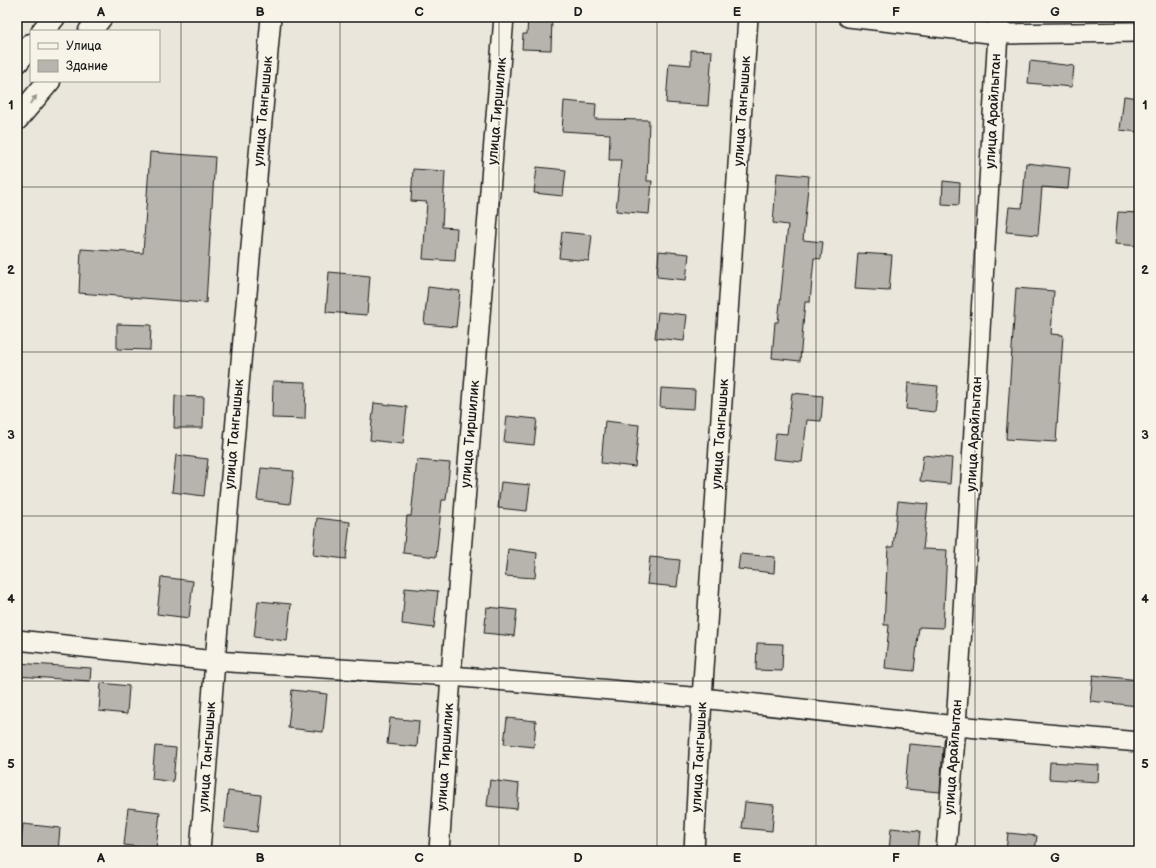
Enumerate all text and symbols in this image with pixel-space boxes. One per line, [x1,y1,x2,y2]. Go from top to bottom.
text: A [96,4,105,20]
text: B [255,4,265,20]
text: C [414,4,424,20]
text: D [573,4,583,20]
text: E [733,4,742,20]
text: F [892,4,900,20]
text: G [1050,4,1060,20]
legend [30,30,160,82]
text: Улица [66,39,102,54]
street label: улица Арайлытан [981,53,1005,169]
street label: улица Тангышык [250,55,276,167]
street label: улица Тангышык [730,55,754,167]
street label: улица Тиршилик [484,56,510,166]
text: Здание [66,59,108,74]
one-way arrow [28,95,37,106]
text: 1 [8,97,14,113]
text: 1 [1142,97,1148,113]
text: 2 [7,262,15,278]
text: 2 [1141,262,1149,278]
street label: улица Арайлытан [962,376,986,492]
street label: улица Тангышык [221,378,247,490]
street label: улица Тангышык [708,378,732,490]
street label: улица Тиршилик [457,379,483,489]
text: 3 [7,427,15,443]
text: 3 [1141,427,1149,443]
text: 4 [7,591,15,607]
text: 4 [1141,591,1149,607]
street label: улица Арайлытан [940,699,966,815]
street label: улица Тангышык [195,701,219,813]
street label: улица Тангышык [688,701,710,813]
street label: улица Тиршилик [433,702,457,812]
text: 5 [7,756,15,772]
text: 5 [1141,756,1149,772]
text: A [96,850,105,866]
text: B [255,850,265,866]
text: C [414,850,424,866]
text: D [573,850,583,866]
text: E [733,850,742,866]
text: F [892,850,900,866]
text: G [1050,850,1060,866]

